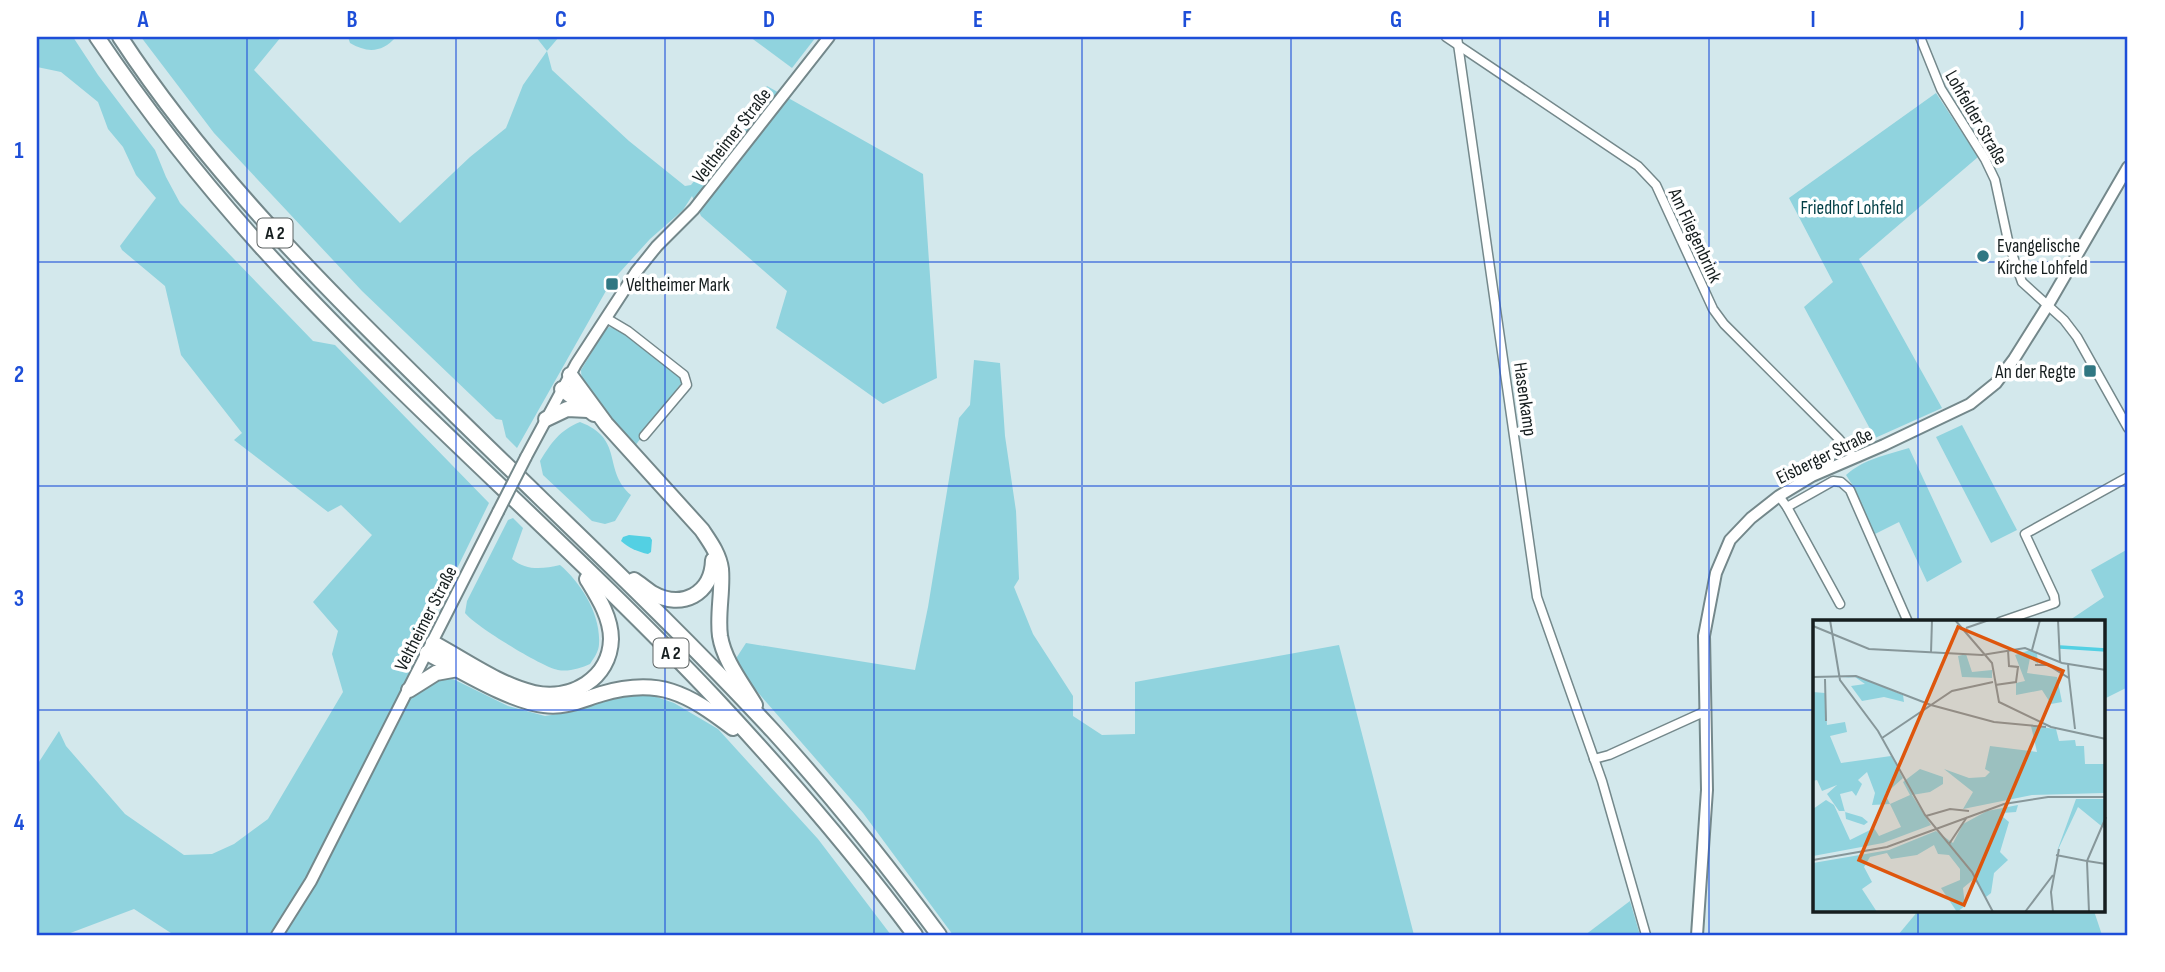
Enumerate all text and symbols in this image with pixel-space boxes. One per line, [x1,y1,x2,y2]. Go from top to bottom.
text: A [137,6,150,34]
text: B [347,6,358,34]
text: C [555,6,567,34]
text: D [763,6,775,34]
text: E [973,6,983,34]
text: F [1182,6,1192,34]
text: G [1390,6,1402,34]
text: H [1598,6,1610,34]
text: I [1810,6,1816,34]
text: J [2018,6,2025,34]
street label: Lohfelder Straße [1939,66,2012,169]
street label: Veltheimer Straße [688,84,777,188]
text: 1 [14,137,24,165]
street label: Am Fliegenbrink [1662,184,1727,287]
park label: Friedhof Lohfeld [1800,197,1904,220]
road number: A 2 [258,218,292,247]
place label: Evangelische Kirche Lohfeld [1997,235,2088,280]
marker: Evangelische Kirche Lohfeld [1975,248,1991,264]
place label: Veltheimer Mark [626,274,731,297]
marker: Veltheimer Mark [604,276,620,292]
text: 2 [14,361,24,389]
street label: Hasenkamp [1508,361,1541,438]
place label: An der Regte [1994,361,2076,384]
marker: An der Regte [2082,363,2098,379]
street label: Eisberger Straße [1773,423,1877,490]
street label: Veltheimer Straße [390,562,463,675]
text: 3 [14,585,24,613]
inset map [1813,620,2106,912]
road number: A 2 [654,638,688,668]
text: 4 [14,809,25,837]

